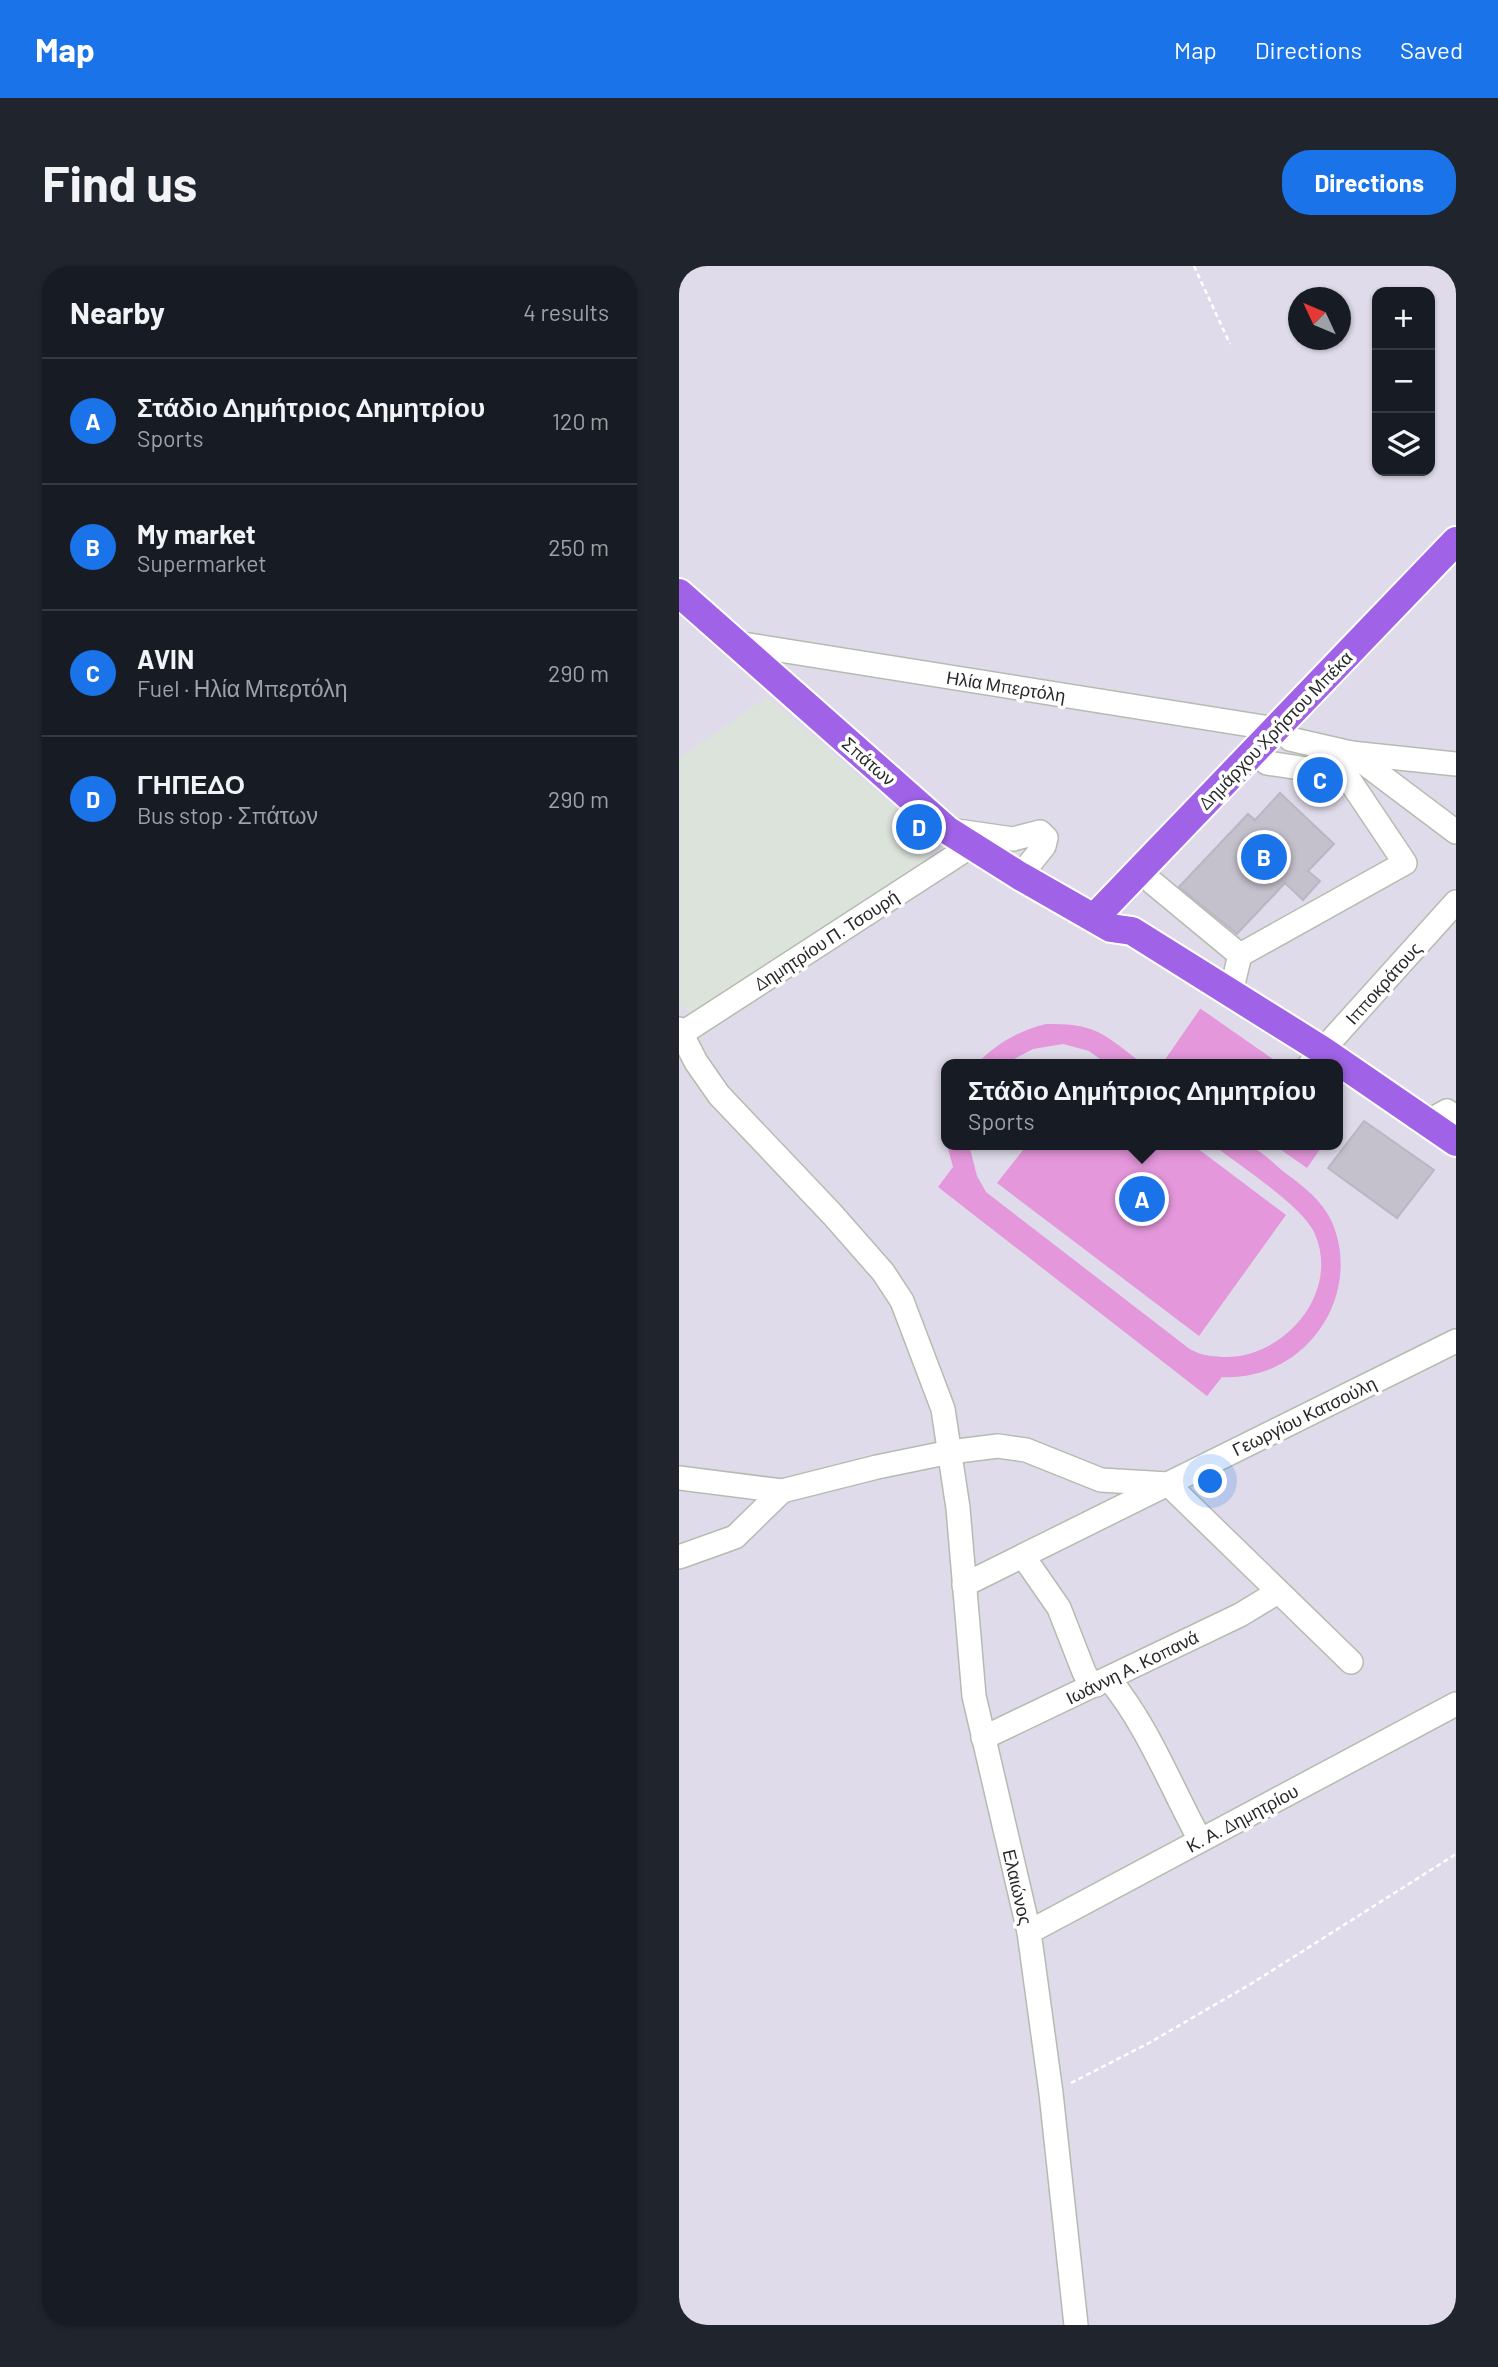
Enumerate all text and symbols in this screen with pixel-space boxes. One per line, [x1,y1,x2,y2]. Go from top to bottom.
text: Map [35,29,95,69]
text: Map [1174,35,1217,64]
text: Directions [1255,35,1362,64]
text: Saved [1400,35,1463,64]
button: Directions [1282,150,1456,215]
text: Find us [42,153,197,212]
north arrow [1288,287,1351,350]
map controls [1372,287,1435,476]
button: + [1372,287,1435,350]
text: Nearby [70,294,165,330]
text: 4 results [523,298,609,326]
button: − [1372,350,1435,413]
text: Στάδιο Δημήτριος Δημητρίου [137,391,485,422]
text: A [85,407,101,435]
text: 120 m [552,407,609,435]
button: layers [1372,413,1435,476]
text: Sports [137,424,204,452]
text: My market [137,518,256,549]
text: B [86,533,100,561]
text: 250 m [548,533,609,561]
text: Supermarket [137,549,267,577]
text: AVIN [137,643,194,674]
street label: Δημάρχου Χρήστου Μπέκα [1193,646,1357,814]
text: C [86,659,100,687]
text: 290 m [548,659,609,687]
street label: Ηλία Μπερτόλη [945,666,1067,706]
text: Fuel · Ηλία Μπερτόλη [137,674,348,702]
street label: Σπάτων [838,732,900,790]
pin: C [1297,754,1343,806]
text: ΓΗΠΕΔΟ [137,768,245,799]
text: D [86,785,100,813]
text: 290 m [548,785,609,813]
text: Bus stop · Σπάτων [137,801,318,829]
pin: D [896,801,942,853]
pin: B [1241,831,1287,883]
street label: Δημητρίου Π. Τσουρή [750,885,902,995]
street label: Ιπποκράτους [1340,937,1426,1029]
popup [941,1059,1343,1150]
text: Στάδιο Δημήτριος Δημητρίου [968,1074,1316,1105]
text: Sports [968,1107,1035,1135]
pin: A [1119,1173,1165,1225]
street label: Γεωργίου Κατσούλη [1228,1372,1380,1460]
your location [1193,1464,1227,1498]
street label: Ιωάννη Α. Κοπανά [1062,1625,1202,1709]
street label: Κ. Α. Δημητρίου [1182,1779,1302,1857]
street label: Ελαιώνος [999,1847,1037,1927]

